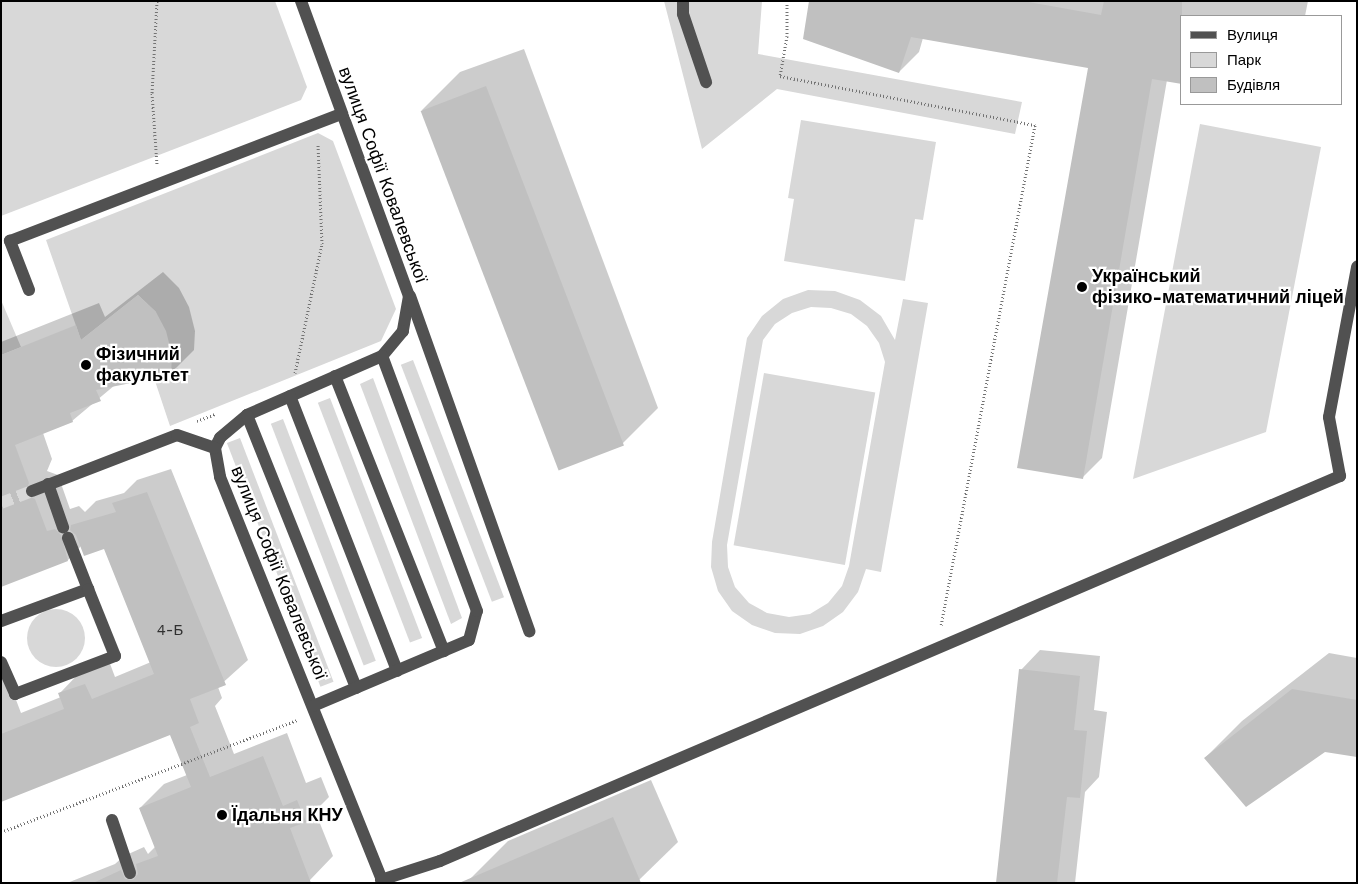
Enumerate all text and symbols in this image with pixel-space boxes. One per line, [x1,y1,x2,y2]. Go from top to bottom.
legend [1180,15,1343,105]
text: Вулиця [1227,26,1278,44]
text: Парк [1227,51,1261,69]
street label: вулиця Софії Ковалевської [334,64,432,286]
text: Будівля [1227,76,1280,94]
place label: Український фізико-математичний ліцей [1092,266,1344,308]
marker: Український фізико-математичний ліцей [1076,281,1088,293]
place label: Фізичний факультет [96,344,189,386]
marker: Фізичний факультет [80,359,92,371]
street label: вулиця Софії Ковалевської [226,463,332,683]
house number: 4-Б [157,622,183,640]
place label: Їдальня КНУ [232,804,343,826]
marker: Їдальня КНУ [216,809,228,821]

